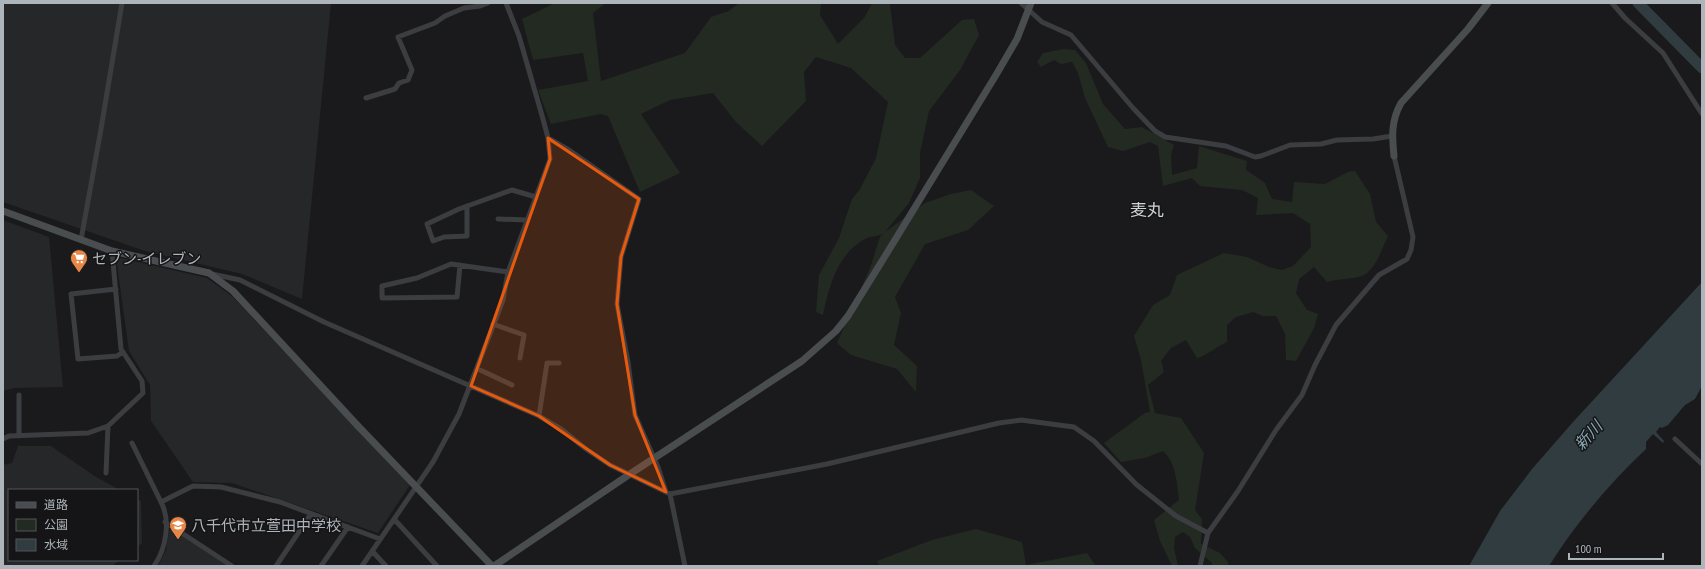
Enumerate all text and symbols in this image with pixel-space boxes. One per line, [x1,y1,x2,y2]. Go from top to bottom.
district label: 麦丸 [1130,199,1164,221]
supermarket icon: セブン-イレブン [69,248,89,273]
place label: セブン-イレブン [92,249,201,268]
water label: 新川 [1570,415,1607,454]
legend [8,489,138,561]
text: 道路 [44,497,68,512]
school or university icon: 八千代市立萱田中学校 [168,515,188,540]
place label: 八千代市立萱田中学校 [191,516,341,535]
text: 公園 [44,517,68,532]
scale bar [1569,535,1663,561]
text: 水域 [44,537,68,552]
text: 100 m [1575,541,1602,556]

